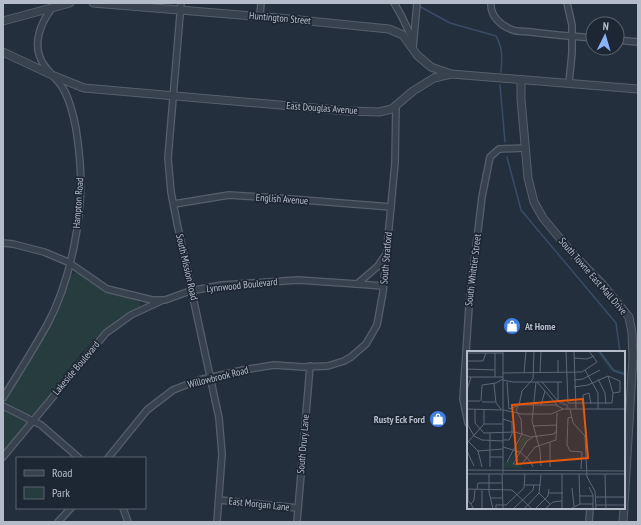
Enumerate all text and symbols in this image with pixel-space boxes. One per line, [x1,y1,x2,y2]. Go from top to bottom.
street label: Huntington Street [249,9,312,27]
north arrow [585,16,625,56]
text: N [602,19,609,33]
street label: East Douglas Avenue [286,99,358,117]
street label: Hampton Road [70,177,86,229]
street label: English Avenue [255,191,309,207]
street label: South Stratford [377,231,395,285]
street label: South Mission Road [173,233,201,301]
street label: South Whittier Street [462,233,484,307]
street label: South Towne East Mall Drive [556,235,630,317]
street label: Lynnwood Boulevard [206,275,278,295]
shop icon: At Home [502,316,522,336]
place label: At Home [524,320,555,333]
street label: Lakeside Boulevard [50,338,102,398]
inset map [467,351,625,509]
street label: Willowbrook Road [186,363,250,391]
shop icon: Rusty Eck Ford [428,409,448,429]
place label: Rusty Eck Ford [374,413,426,426]
street label: South Drury Lane [294,414,312,474]
legend [16,457,146,509]
text: Road [52,465,72,480]
text: Park [52,485,70,500]
street label: East Morgan Lane [228,494,290,514]

